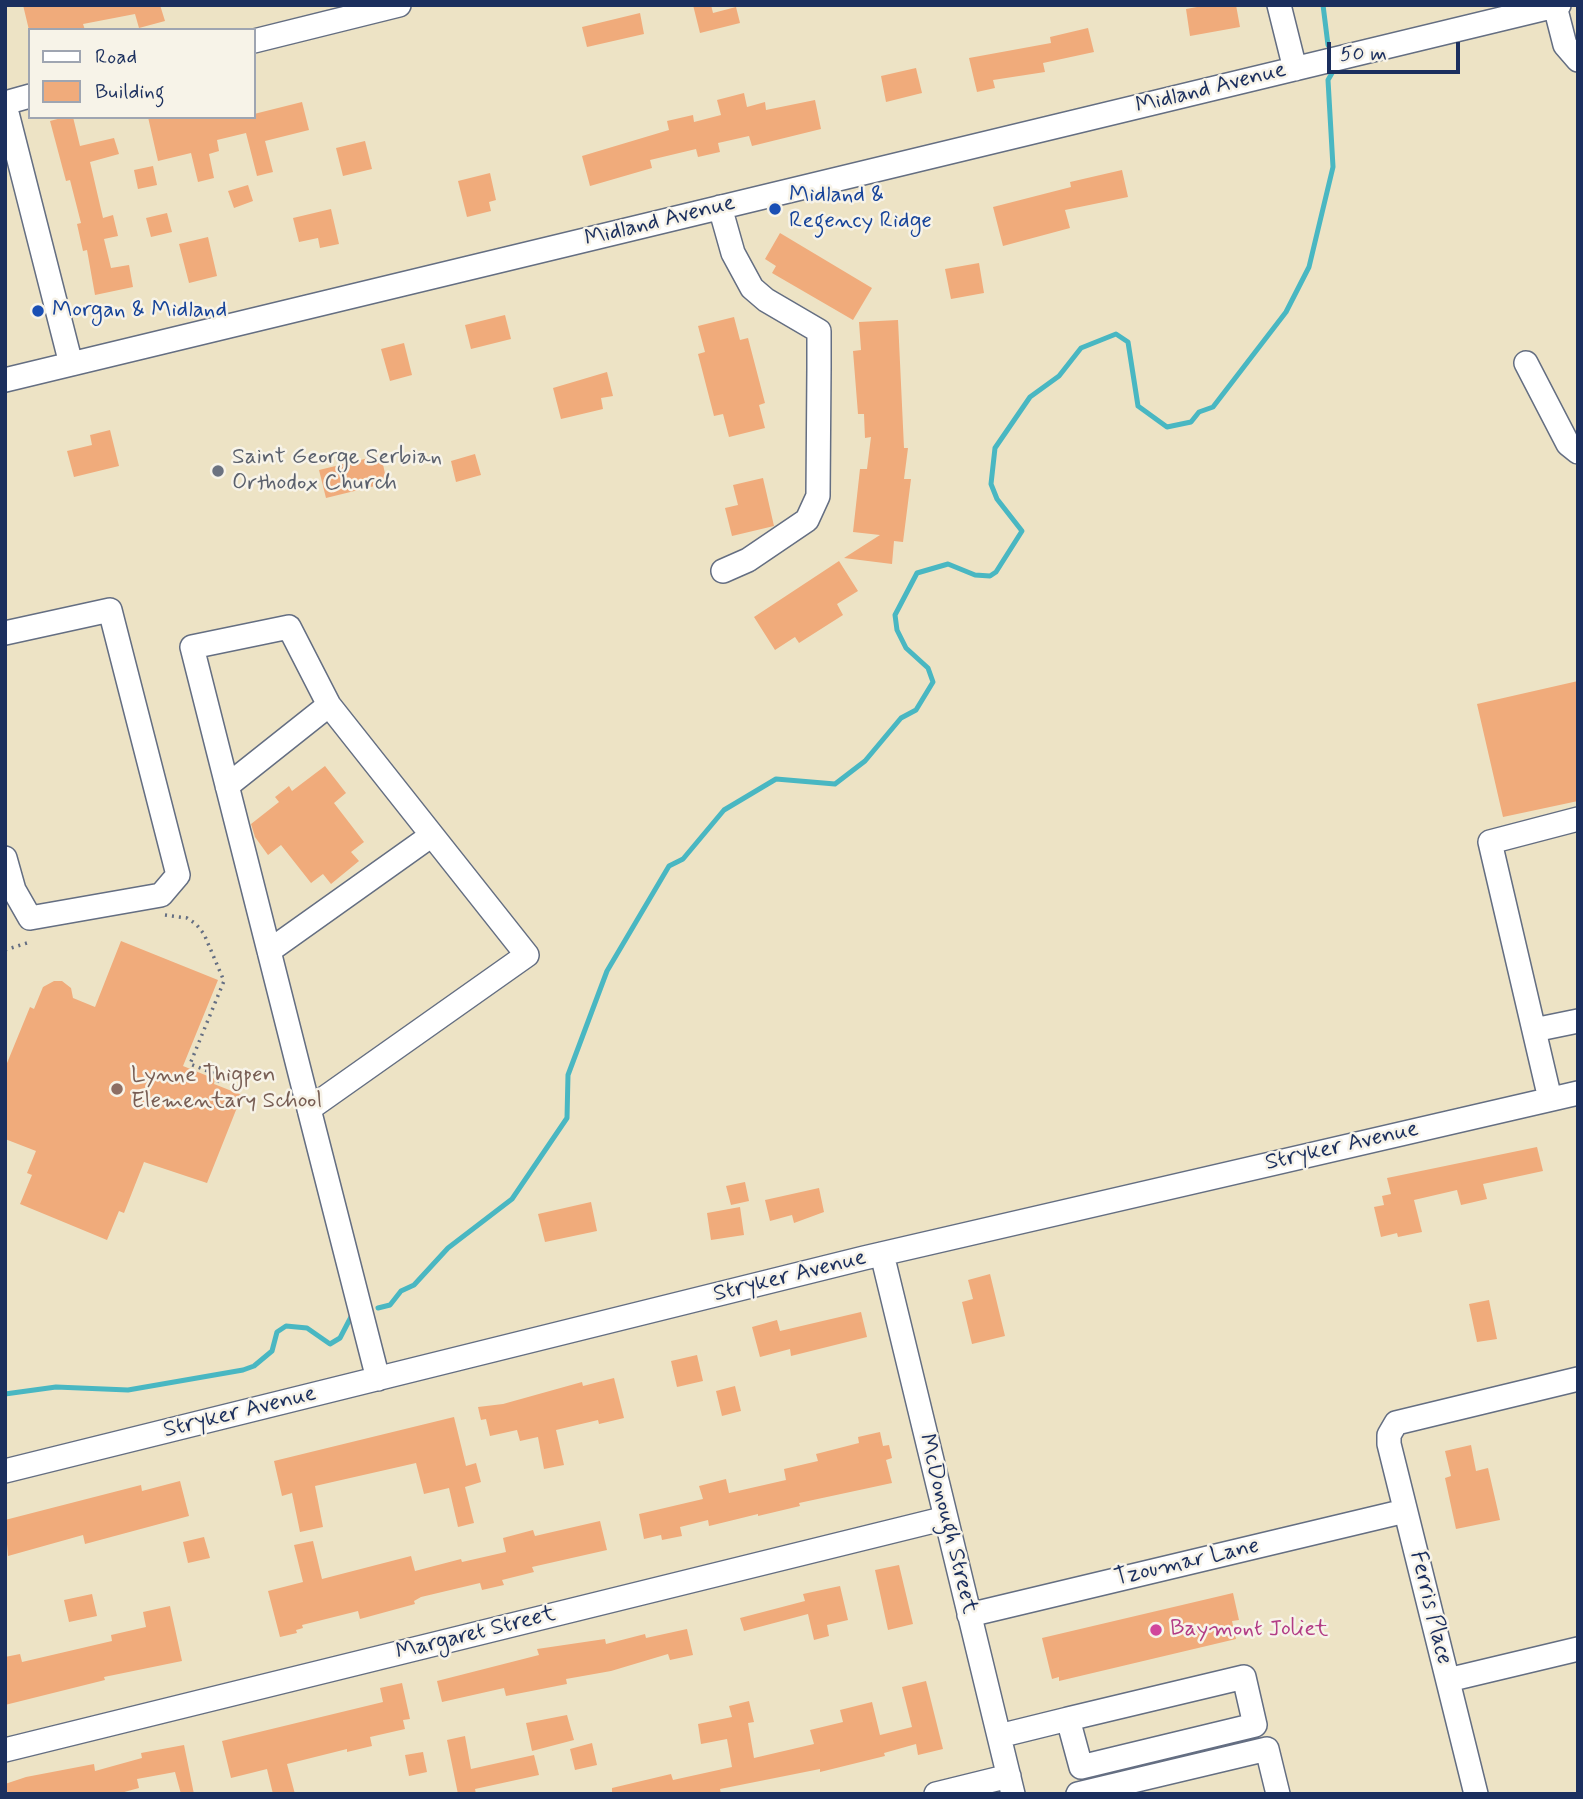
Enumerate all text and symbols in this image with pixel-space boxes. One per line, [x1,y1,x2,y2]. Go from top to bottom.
legend [28,28,256,119]
scale bar [1331,28,1464,72]
text: 50 m [1340,40,1387,68]
text: Road [95,43,137,71]
street label: Midland Avenue [1133,57,1289,121]
text: Building [95,78,165,106]
place label: Midland & Regency Ridge [789,182,932,236]
street label: Midland Avenue [582,190,738,254]
marker: Midland & Regency Ridge [767,201,783,217]
place label: Morgan & Midland [52,297,227,325]
marker: Morgan & Midland [30,303,46,319]
place label: Saint George Serbian Orthodox Church [232,444,442,498]
marker: Saint George Serbian Orthodox Church [210,463,226,479]
place label: Lynne Thigpen Elementary School [131,1062,322,1116]
marker: Lynne Thigpen Elementary School [109,1081,125,1097]
street label: Stryker Avenue [1263,1116,1421,1178]
street label: Stryker Avenue [711,1245,869,1309]
street label: Stryker Avenue [161,1381,319,1445]
street label: McDonough Street [911,1431,983,1617]
street label: Tzoumar Lane [1112,1533,1262,1593]
street label: Ferris Place [1403,1548,1457,1668]
street label: Margaret Street [393,1601,559,1667]
place label: Baymont Joliet [1170,1616,1328,1644]
marker: Baymont Joliet [1148,1622,1164,1638]

